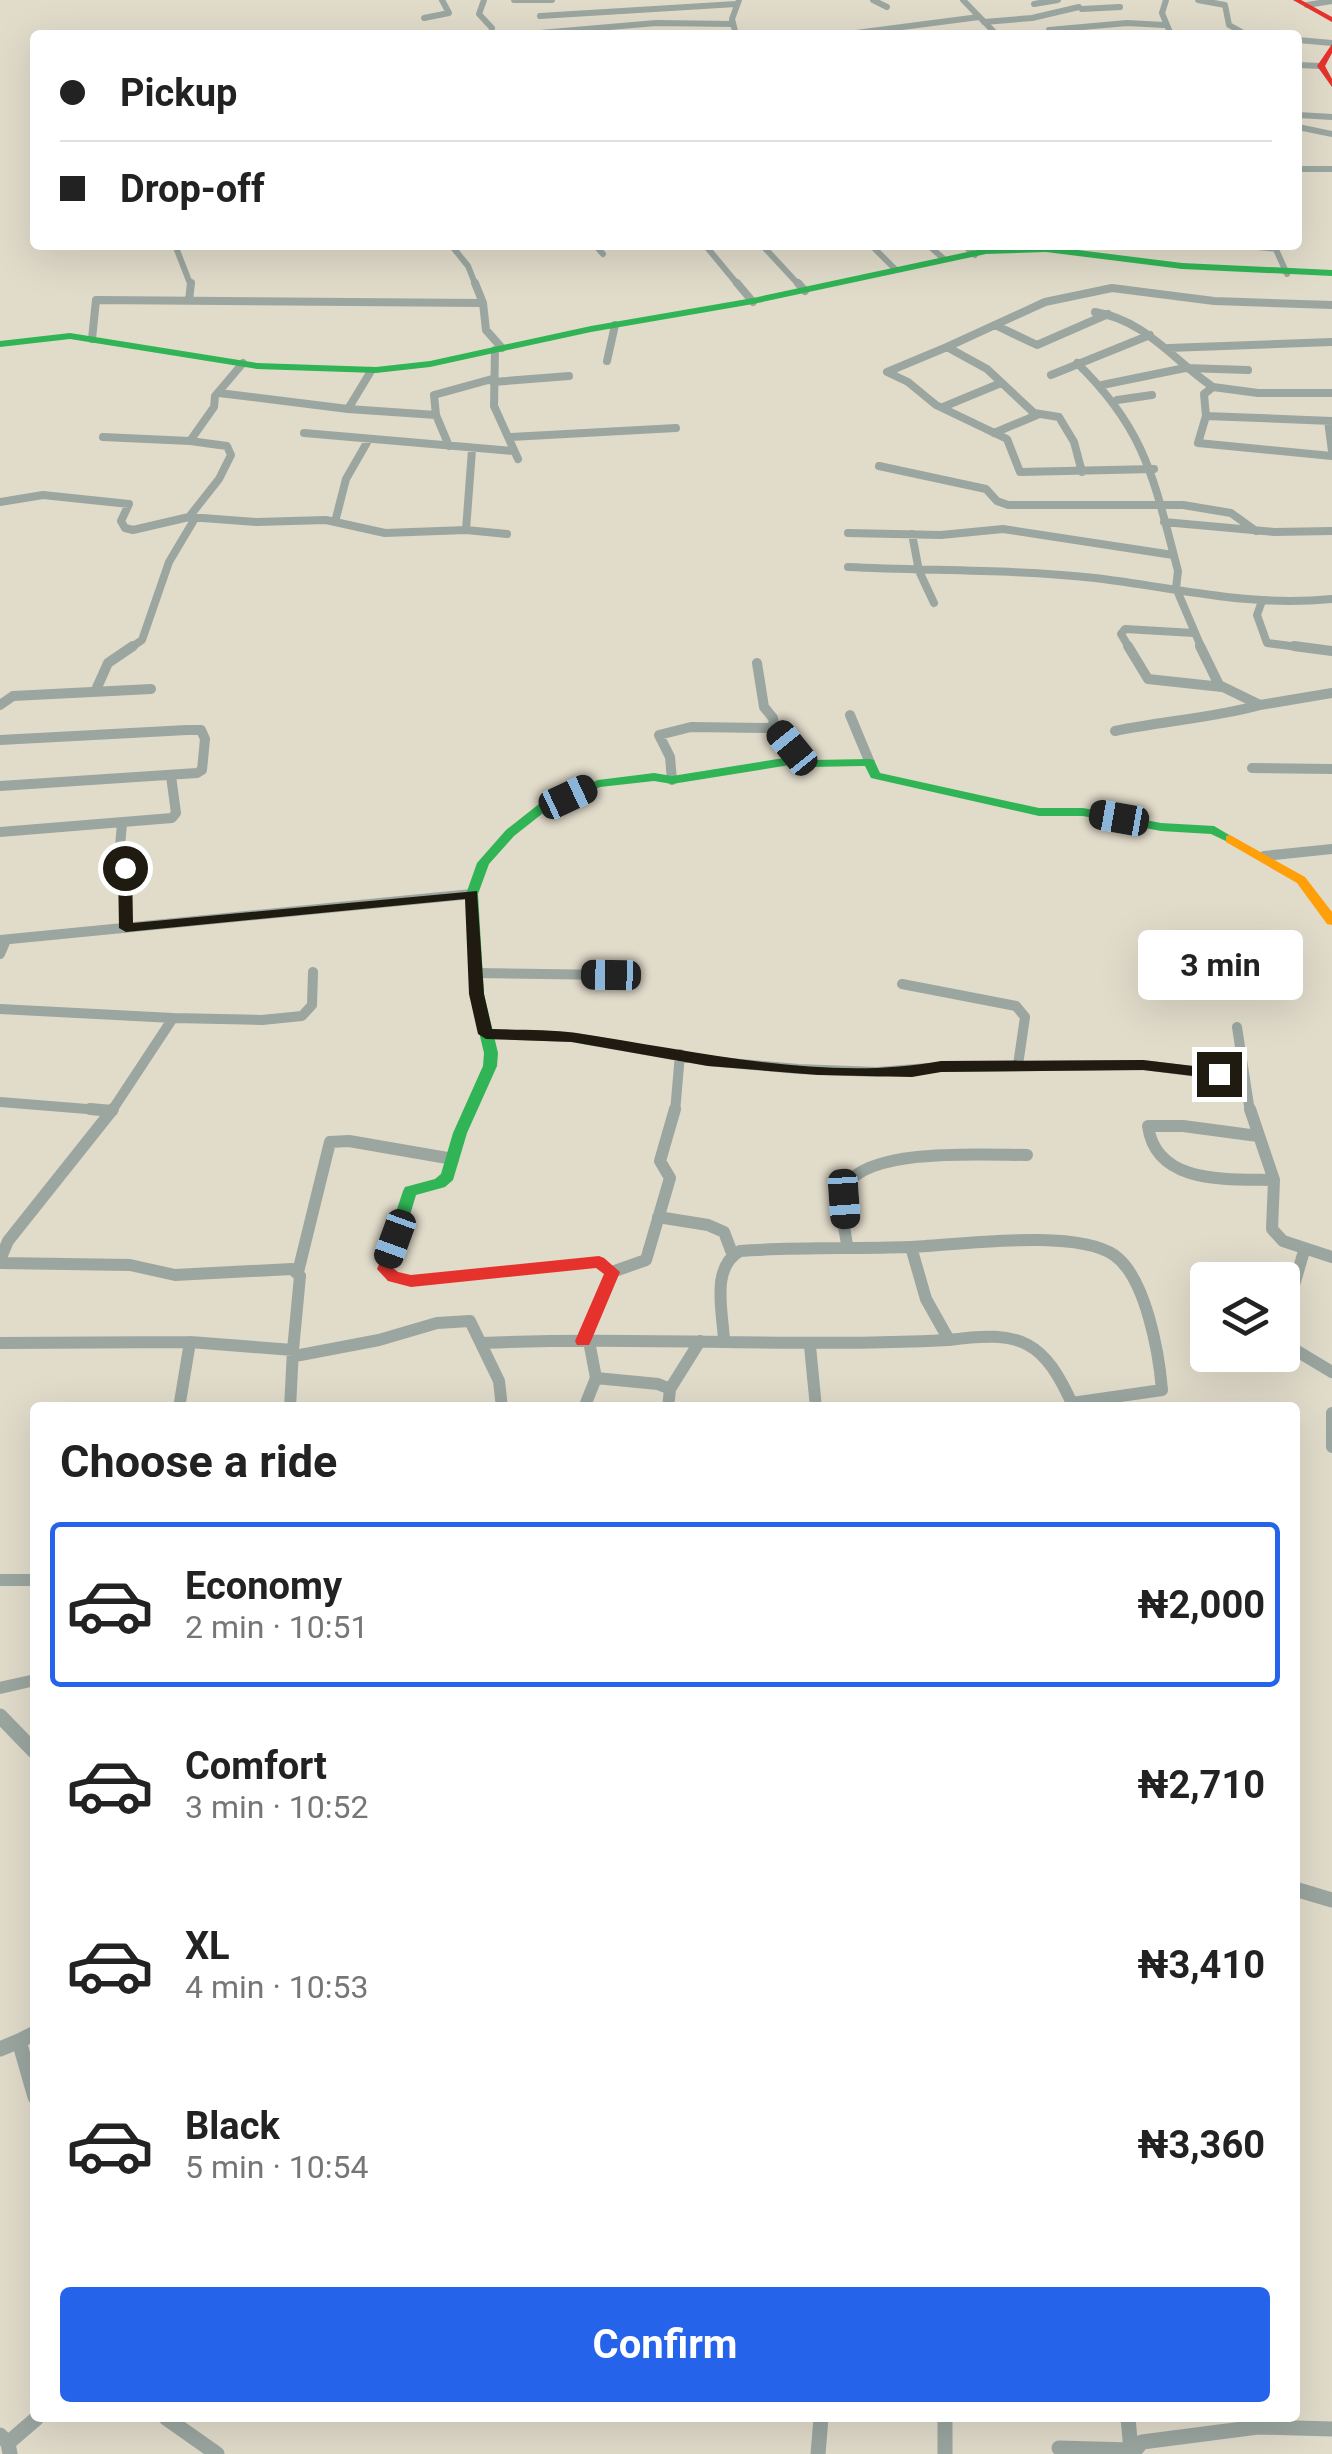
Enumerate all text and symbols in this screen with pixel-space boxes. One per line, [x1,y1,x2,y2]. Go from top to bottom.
text: Pickup [120,71,237,115]
text: Drop-off [120,167,265,211]
car [761,715,823,781]
car [534,771,602,823]
car [1087,798,1151,838]
route start [103,846,148,891]
callout: 3 min [1136,929,1302,999]
text: 3 min [1180,946,1261,984]
car [581,959,641,991]
route end [1197,1052,1242,1097]
car [827,1168,861,1230]
car [371,1206,419,1272]
map controls [1190,1262,1300,1372]
button: layers [1190,1262,1300,1372]
text: Choose a ride [60,1435,337,1488]
icon: car [65,1560,155,1650]
text: Economy [185,1564,342,1608]
text: ₦2,000 [1138,1583,1265,1627]
text: 2 min · 10:51 [185,1608,368,1646]
icon: car [65,1740,155,1830]
text: Comfort [185,1744,327,1788]
text: ₦2,710 [1138,1763,1265,1807]
text: 3 min · 10:52 [185,1788,368,1826]
icon: car [65,1920,155,2010]
text: XL [185,1924,230,1968]
text: ₦3,410 [1138,1943,1265,1987]
text: 4 min · 10:53 [185,1968,368,2006]
icon: car [65,2100,155,2190]
text: Black [185,2104,280,2148]
text: ₦3,360 [1138,2123,1265,2167]
text: 5 min · 10:54 [185,2148,368,2186]
button: Confirm [60,2287,1270,2402]

